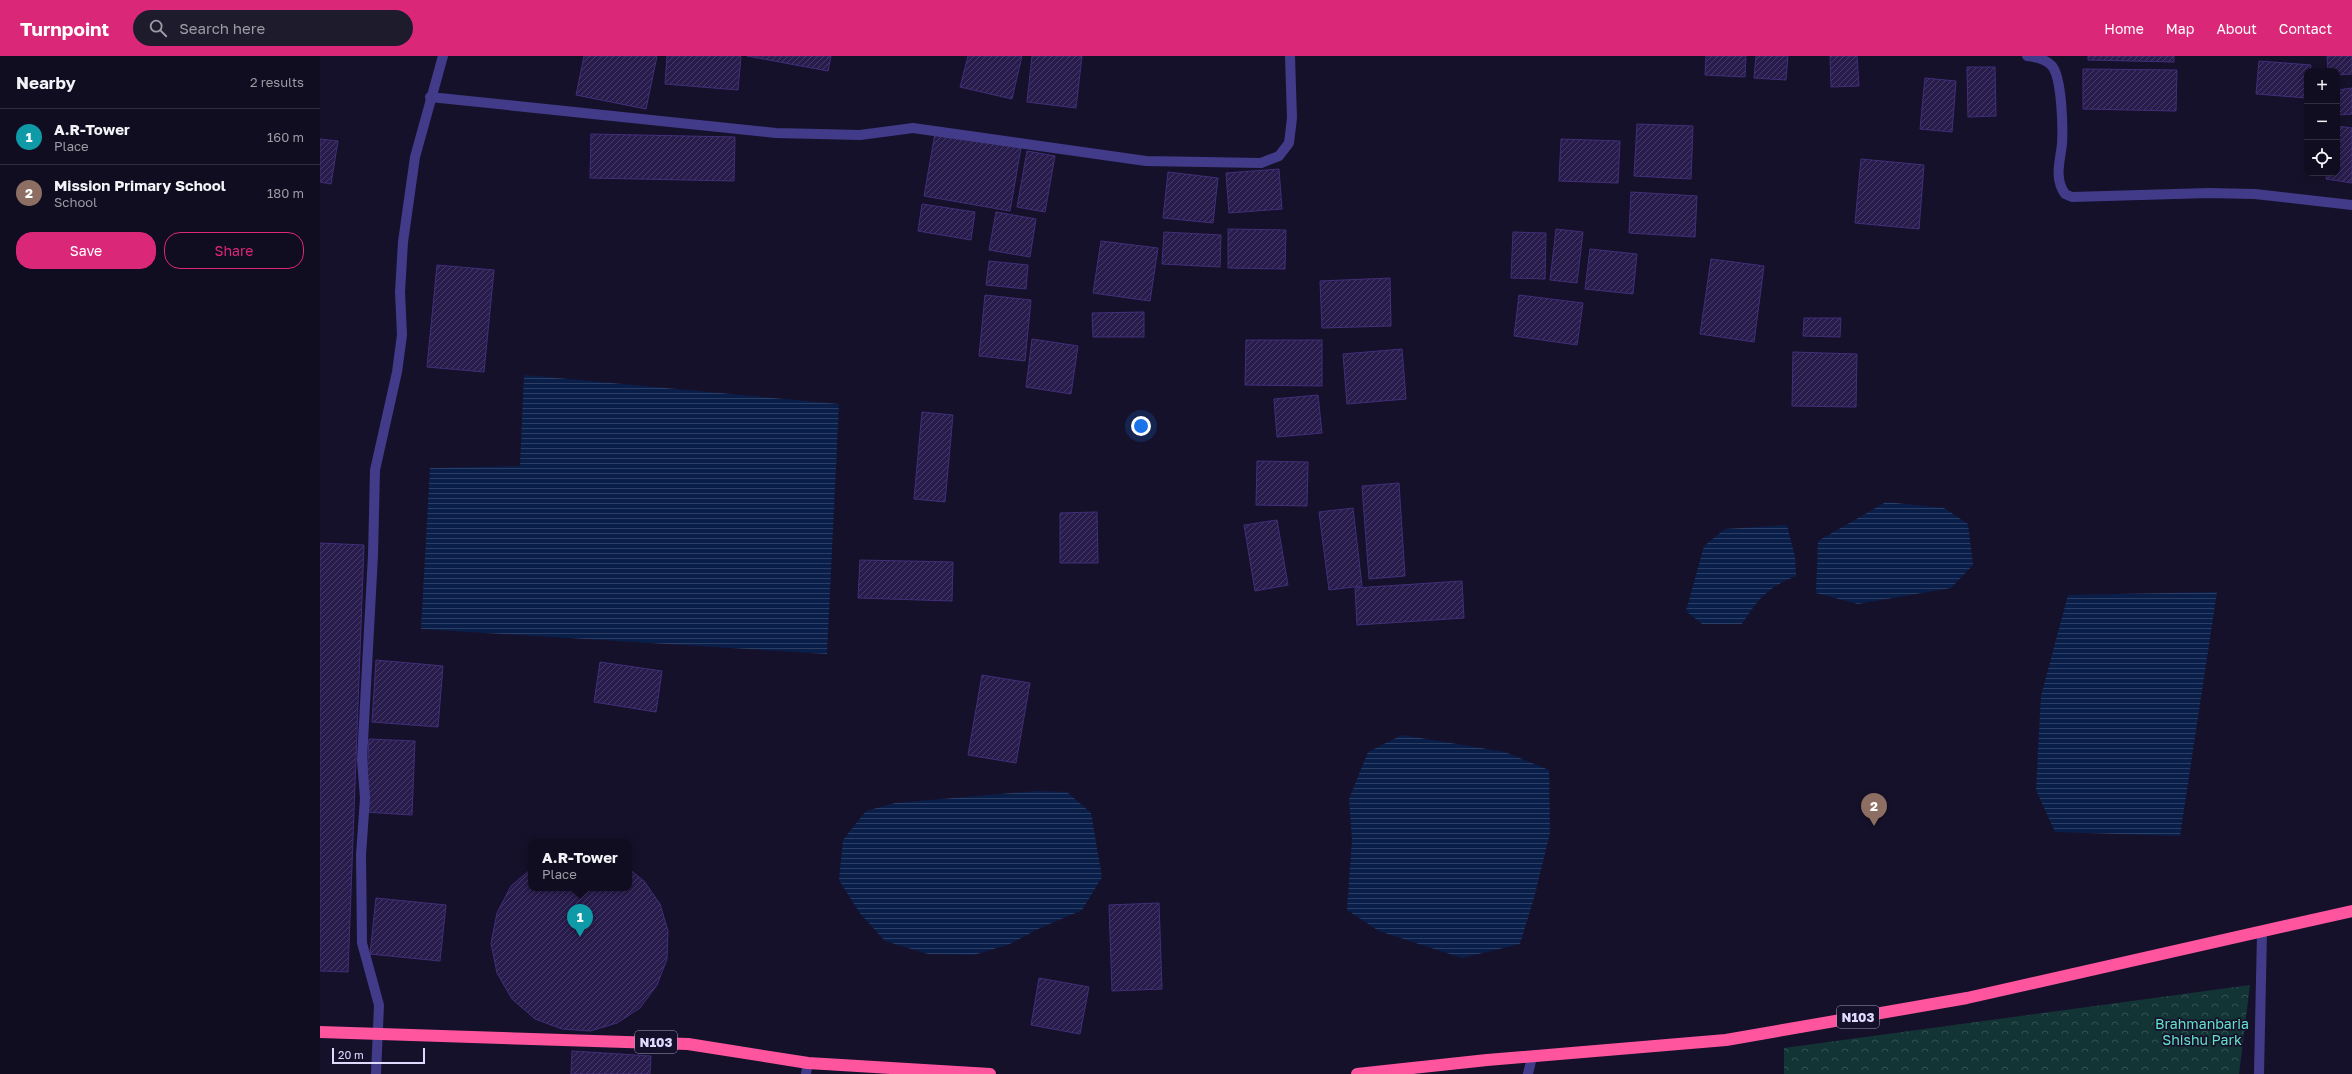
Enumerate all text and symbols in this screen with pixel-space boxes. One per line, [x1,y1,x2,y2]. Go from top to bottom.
search box [133,10,413,46]
text: Turnpoint [20,17,109,40]
icon: search [147,17,169,39]
text: Search here [179,19,265,37]
text: Home [2104,20,2144,37]
text: Map [2166,20,2194,37]
text: About [2216,20,2257,37]
text: Contact [2279,20,2332,37]
map controls [2304,68,2340,176]
button: + [2304,68,2340,104]
text: Nearby [16,72,76,93]
text: 2 results [250,74,304,90]
button: − [2304,104,2340,140]
text: A.R-Tower [54,120,130,138]
text: 1 [26,129,32,145]
text: 160 m [267,129,304,145]
text: Place [54,138,89,154]
button: locate [2304,140,2340,176]
text: Mission Primary School [54,176,226,194]
text: 2 [25,185,33,201]
text: 180 m [267,185,304,201]
text: School [54,194,97,210]
button: Save [16,232,156,269]
button: Share [164,232,304,269]
your location [1131,416,1151,436]
pin: 2 [1861,793,1887,826]
popup [528,839,632,891]
text: A.R-Tower [542,848,618,866]
text: Place [542,866,577,882]
pin: 1 [567,904,593,937]
road number: N103 [1837,1006,1879,1028]
park label: Brahmanbaria Shishu Park [2155,1015,2249,1048]
road number: N103 [635,1031,677,1053]
scale bar [332,1046,425,1065]
text: 20 m [338,1048,364,1061]

